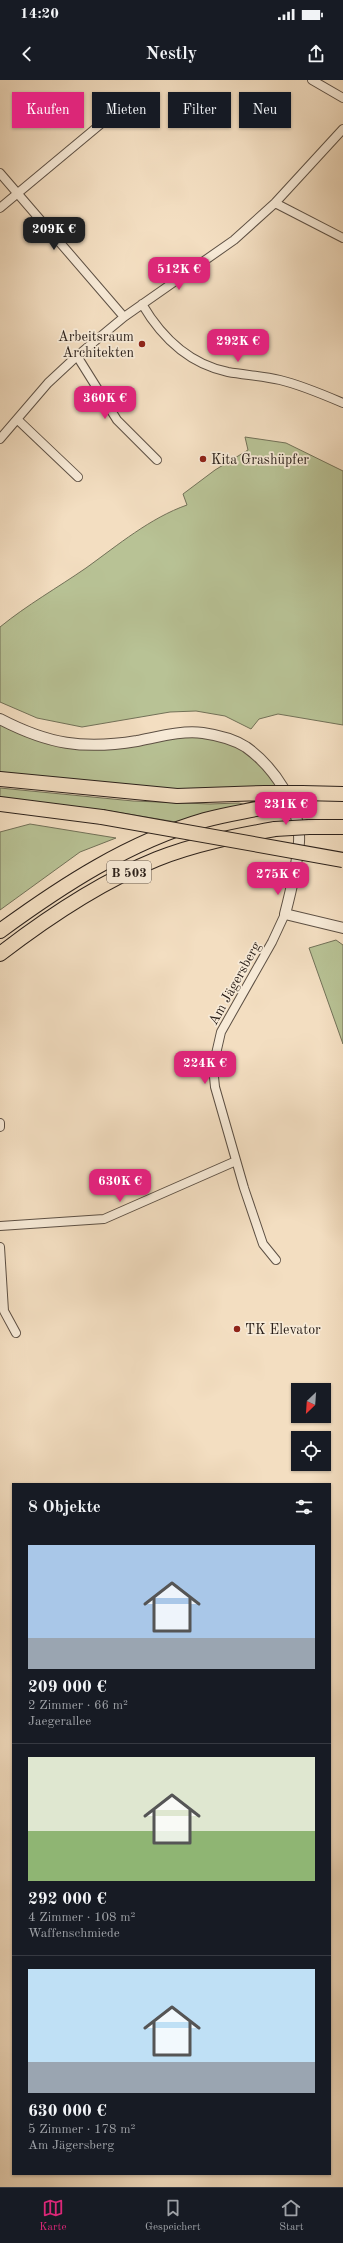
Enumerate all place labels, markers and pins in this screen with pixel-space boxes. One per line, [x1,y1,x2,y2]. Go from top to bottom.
pin: 209K € [21,217,87,251]
pin: 512K € [146,257,212,291]
pin: 292K € [205,329,271,363]
place label: Arbeitsraum Architekten [58,330,134,360]
marker: Arbeitsraum Architekten [137,339,147,349]
pin: 360K € [72,386,138,420]
place label: Kita Grashüpfer [211,453,309,467]
marker: Kita Grashüpfer [198,454,208,464]
pin: 231K € [253,792,319,826]
pin: 275K € [245,862,311,896]
pin: 224K € [172,1051,238,1085]
pin: 630K € [87,1169,153,1203]
place label: TK Elevator [245,1323,321,1337]
marker: TK Elevator [232,1324,242,1334]

